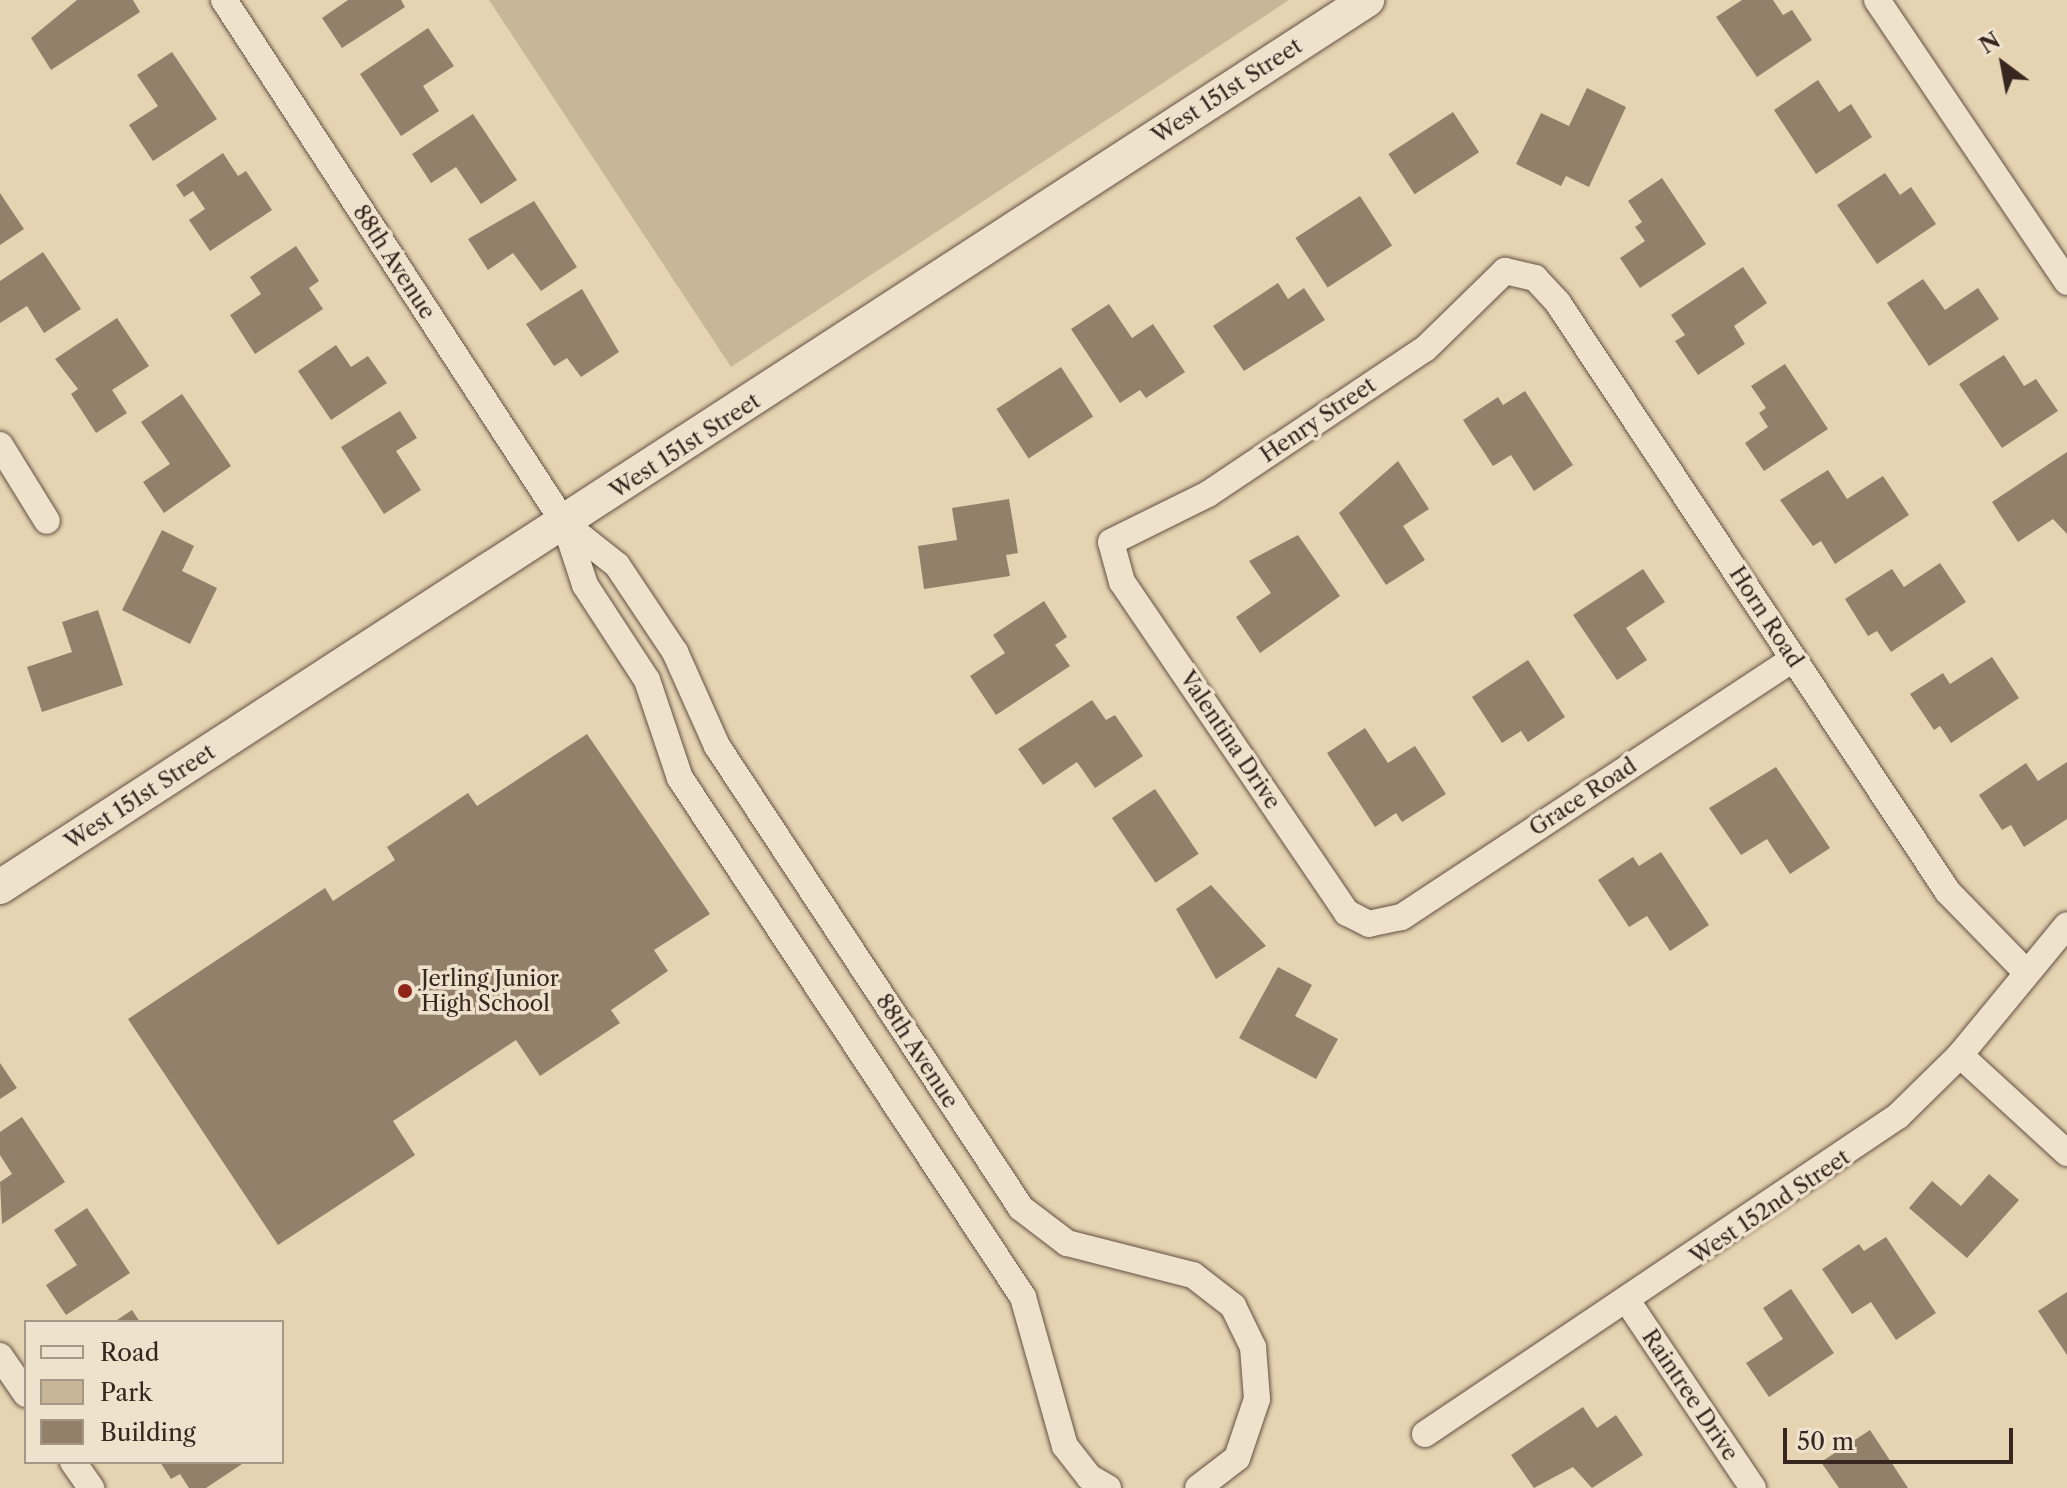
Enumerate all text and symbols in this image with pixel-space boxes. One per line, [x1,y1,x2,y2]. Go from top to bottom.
north arrow [1963,24,2043,104]
text: N [1975,27,2005,60]
street label: West 151st Street [1147,33,1307,149]
street label: 88th Avenue [347,200,441,324]
street label: Henry Street [1255,372,1381,468]
street label: West 151st Street [605,388,765,504]
street label: Horn Road [1724,562,1808,672]
street label: Valentina Drive [1174,666,1286,814]
street label: West 151st Street [60,739,220,855]
street label: Grace Road [1524,753,1642,841]
place label: Jerling Junior High School [421,965,559,1016]
marker: Jerling Junior High School [396,982,414,1000]
street label: 88th Avenue [870,989,964,1113]
street label: West 152nd Street [1685,1144,1855,1270]
legend [24,1320,284,1464]
street label: Raintree Drive [1636,1324,1744,1466]
text: Road [100,1338,159,1367]
text: Park [100,1378,152,1407]
scale bar [1787,1412,2017,1462]
text: Building [100,1418,196,1447]
text: 50 m [1797,1427,1854,1456]

